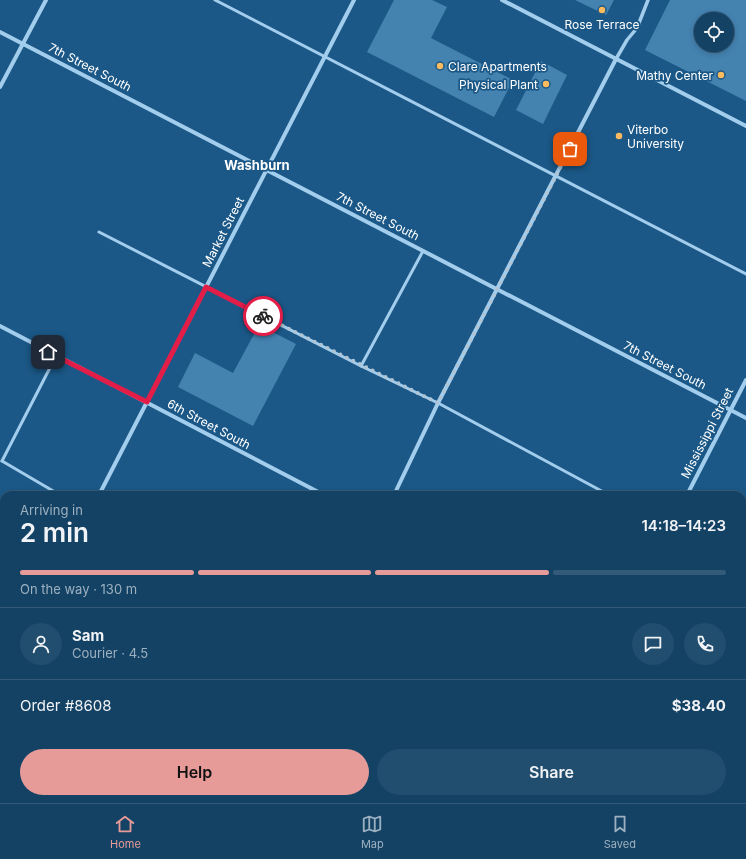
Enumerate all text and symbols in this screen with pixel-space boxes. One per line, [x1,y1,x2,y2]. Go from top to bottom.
marker: Rose Terrace [597,5,607,15]
map controls [694,12,734,52]
button: locate [694,12,734,52]
place label: Rose Terrace [564,17,640,32]
street label: 7th Street South [46,40,134,94]
place label: Clare Apartments [448,59,547,74]
marker: Clare Apartments [435,61,445,71]
place label: Mathy Center [636,68,713,83]
marker: Mathy Center [716,70,726,80]
place label: Physical Plant [459,77,538,92]
marker: Physical Plant [541,79,551,89]
place label: Viterbo University [627,122,684,151]
marker: Viterbo University [614,131,624,141]
pin [553,132,587,166]
icon: bag [559,138,581,160]
district label: Washburn [224,157,290,173]
street label: 7th Street South [334,189,422,243]
street label: Market Street [199,194,247,270]
courier [243,296,283,336]
icon: bike [252,305,274,327]
pin [31,335,65,369]
street label: 7th Street South [621,338,709,392]
icon: home [37,341,59,363]
street label: Mississippi Street [678,385,736,481]
street label: 6th Street South [165,396,253,452]
text: Arriving in [20,502,83,518]
text: 14:18–14:23 [641,516,726,535]
text: 2 min [20,517,89,548]
text: On the way · 130 m [20,581,137,597]
button: person [20,623,62,665]
button: chat [632,623,674,665]
button: phone [684,623,726,665]
text: Sam [72,626,104,645]
text: Courier · 4.5 [72,645,148,661]
text: Order #8608 [20,696,112,715]
text: $38.40 [672,696,726,715]
button: Help [20,749,369,795]
button: Share [377,749,726,795]
tab: Home [110,813,141,851]
tab: Map [361,813,384,851]
tab: Saved [604,813,636,851]

